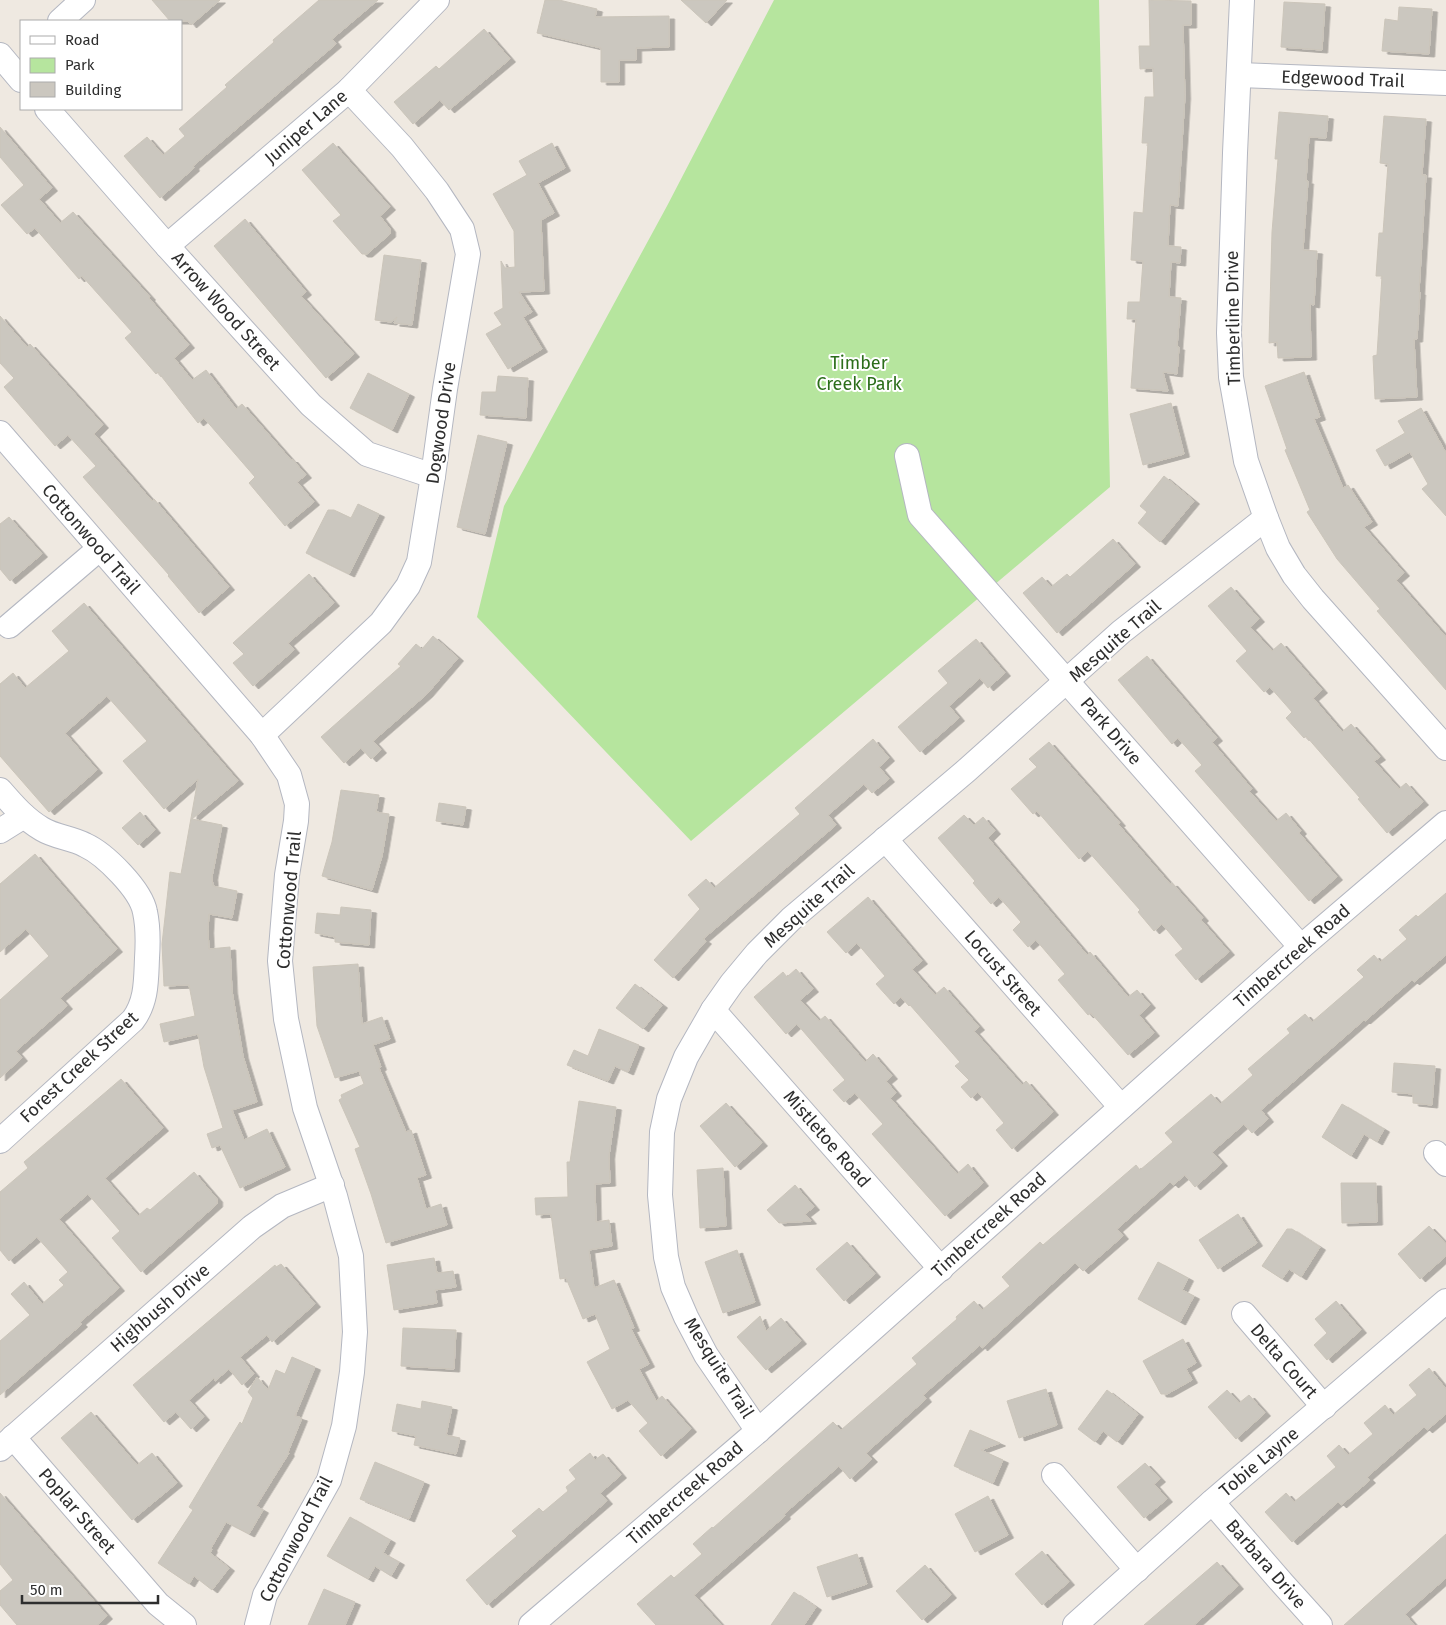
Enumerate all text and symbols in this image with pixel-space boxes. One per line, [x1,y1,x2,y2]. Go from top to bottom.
legend [20,20,182,110]
text: Road [65,31,100,49]
text: Park [65,56,95,74]
street label: Edgewood Trail [1281,66,1405,92]
text: Building [65,81,121,99]
street label: Juniper Lane [260,85,352,169]
street label: Arrow Wood Street [167,247,285,375]
street label: Timberline Drive [1221,250,1245,386]
park label: Timber Creek Park [816,352,902,395]
street label: Dogwood Drive [422,360,460,486]
street label: Cottonwood Trail [37,479,145,599]
street label: Mesquite Trail [1065,595,1165,687]
street label: Park Drive [1076,693,1146,769]
street label: Cottonwood Trail [272,830,306,970]
street label: Mesquite Trail [759,859,859,953]
street label: Timbercreek Road [1229,900,1355,1012]
street label: Locust Street [960,926,1047,1021]
street label: Forest Creek Street [15,1006,143,1127]
street label: Mistletoe Road [779,1086,875,1192]
street label: Timbercreek Road [927,1168,1051,1282]
street label: Highbush Drive [106,1259,214,1357]
street label: Mesquite Trail [679,1314,759,1422]
street label: Delta Court [1246,1319,1323,1403]
street label: Tobie Layne [1215,1422,1303,1502]
street label: Timbercreek Road [622,1437,748,1549]
street label: Poplar Street [34,1464,121,1559]
street label: Cottonwood Trail [255,1472,337,1606]
street label: Barbara Drive [1221,1515,1311,1613]
scale bar [22,1572,159,1604]
text: 50 m [30,1581,63,1599]

